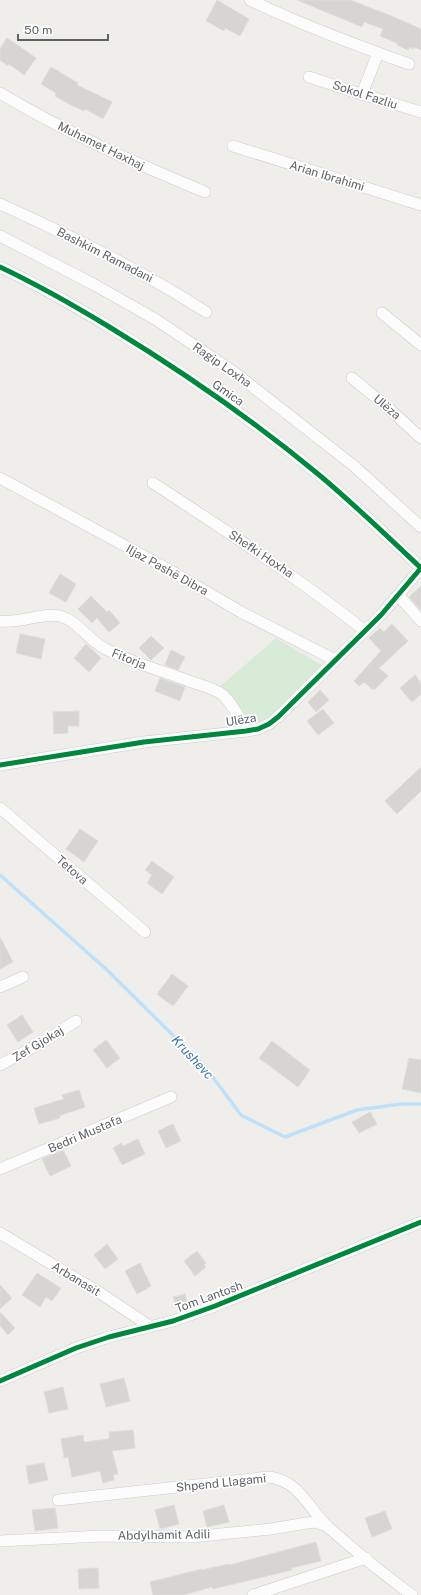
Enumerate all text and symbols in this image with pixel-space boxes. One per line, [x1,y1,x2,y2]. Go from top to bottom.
scale bar [18,16,108,42]
text: 50 m [24,23,52,37]
street label: Sokol Fazliu [331,78,399,112]
street label: Muhamet Haxhaj [55,119,147,173]
street label: Arian Ibrahimi [288,158,366,194]
street label: Bashkim Ramadani [55,225,155,285]
street label: Ragip Loxha [190,340,254,390]
street label: Gmica [210,377,246,409]
street label: Ulëza [371,392,403,422]
street label: Shefki Hoxha [226,527,296,581]
street label: Iljaz Pashë Dibra [123,542,211,598]
street label: Fitorja [110,646,148,672]
street label: Ulëza [225,711,257,729]
street label: Tetova [54,853,90,887]
street label: Zef Gjokaj [10,1023,66,1065]
water label: Krushevc [169,1032,217,1082]
street label: Bedri Mustafa [46,1112,124,1156]
street label: Arbanasit [49,1259,103,1299]
street label: Tom Lantosh [173,1278,245,1316]
street label: Shpend Llagami [175,1471,267,1495]
street label: Abdylhamit Adili [118,1527,210,1543]

